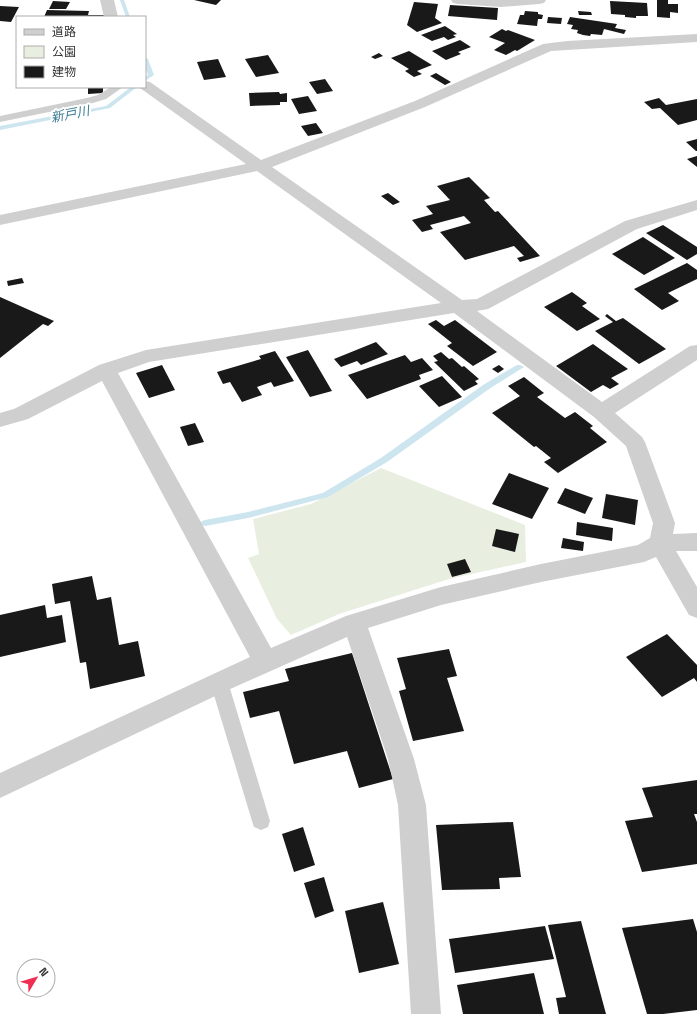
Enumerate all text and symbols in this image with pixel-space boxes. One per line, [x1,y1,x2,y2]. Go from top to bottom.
legend [16,16,146,88]
text: 道路 [52,24,76,40]
text: 公園 [52,44,76,60]
text: 建物 [52,64,76,80]
water label: 新戸川 [49,102,93,126]
north arrow [16,958,56,998]
text: N [36,965,52,979]

